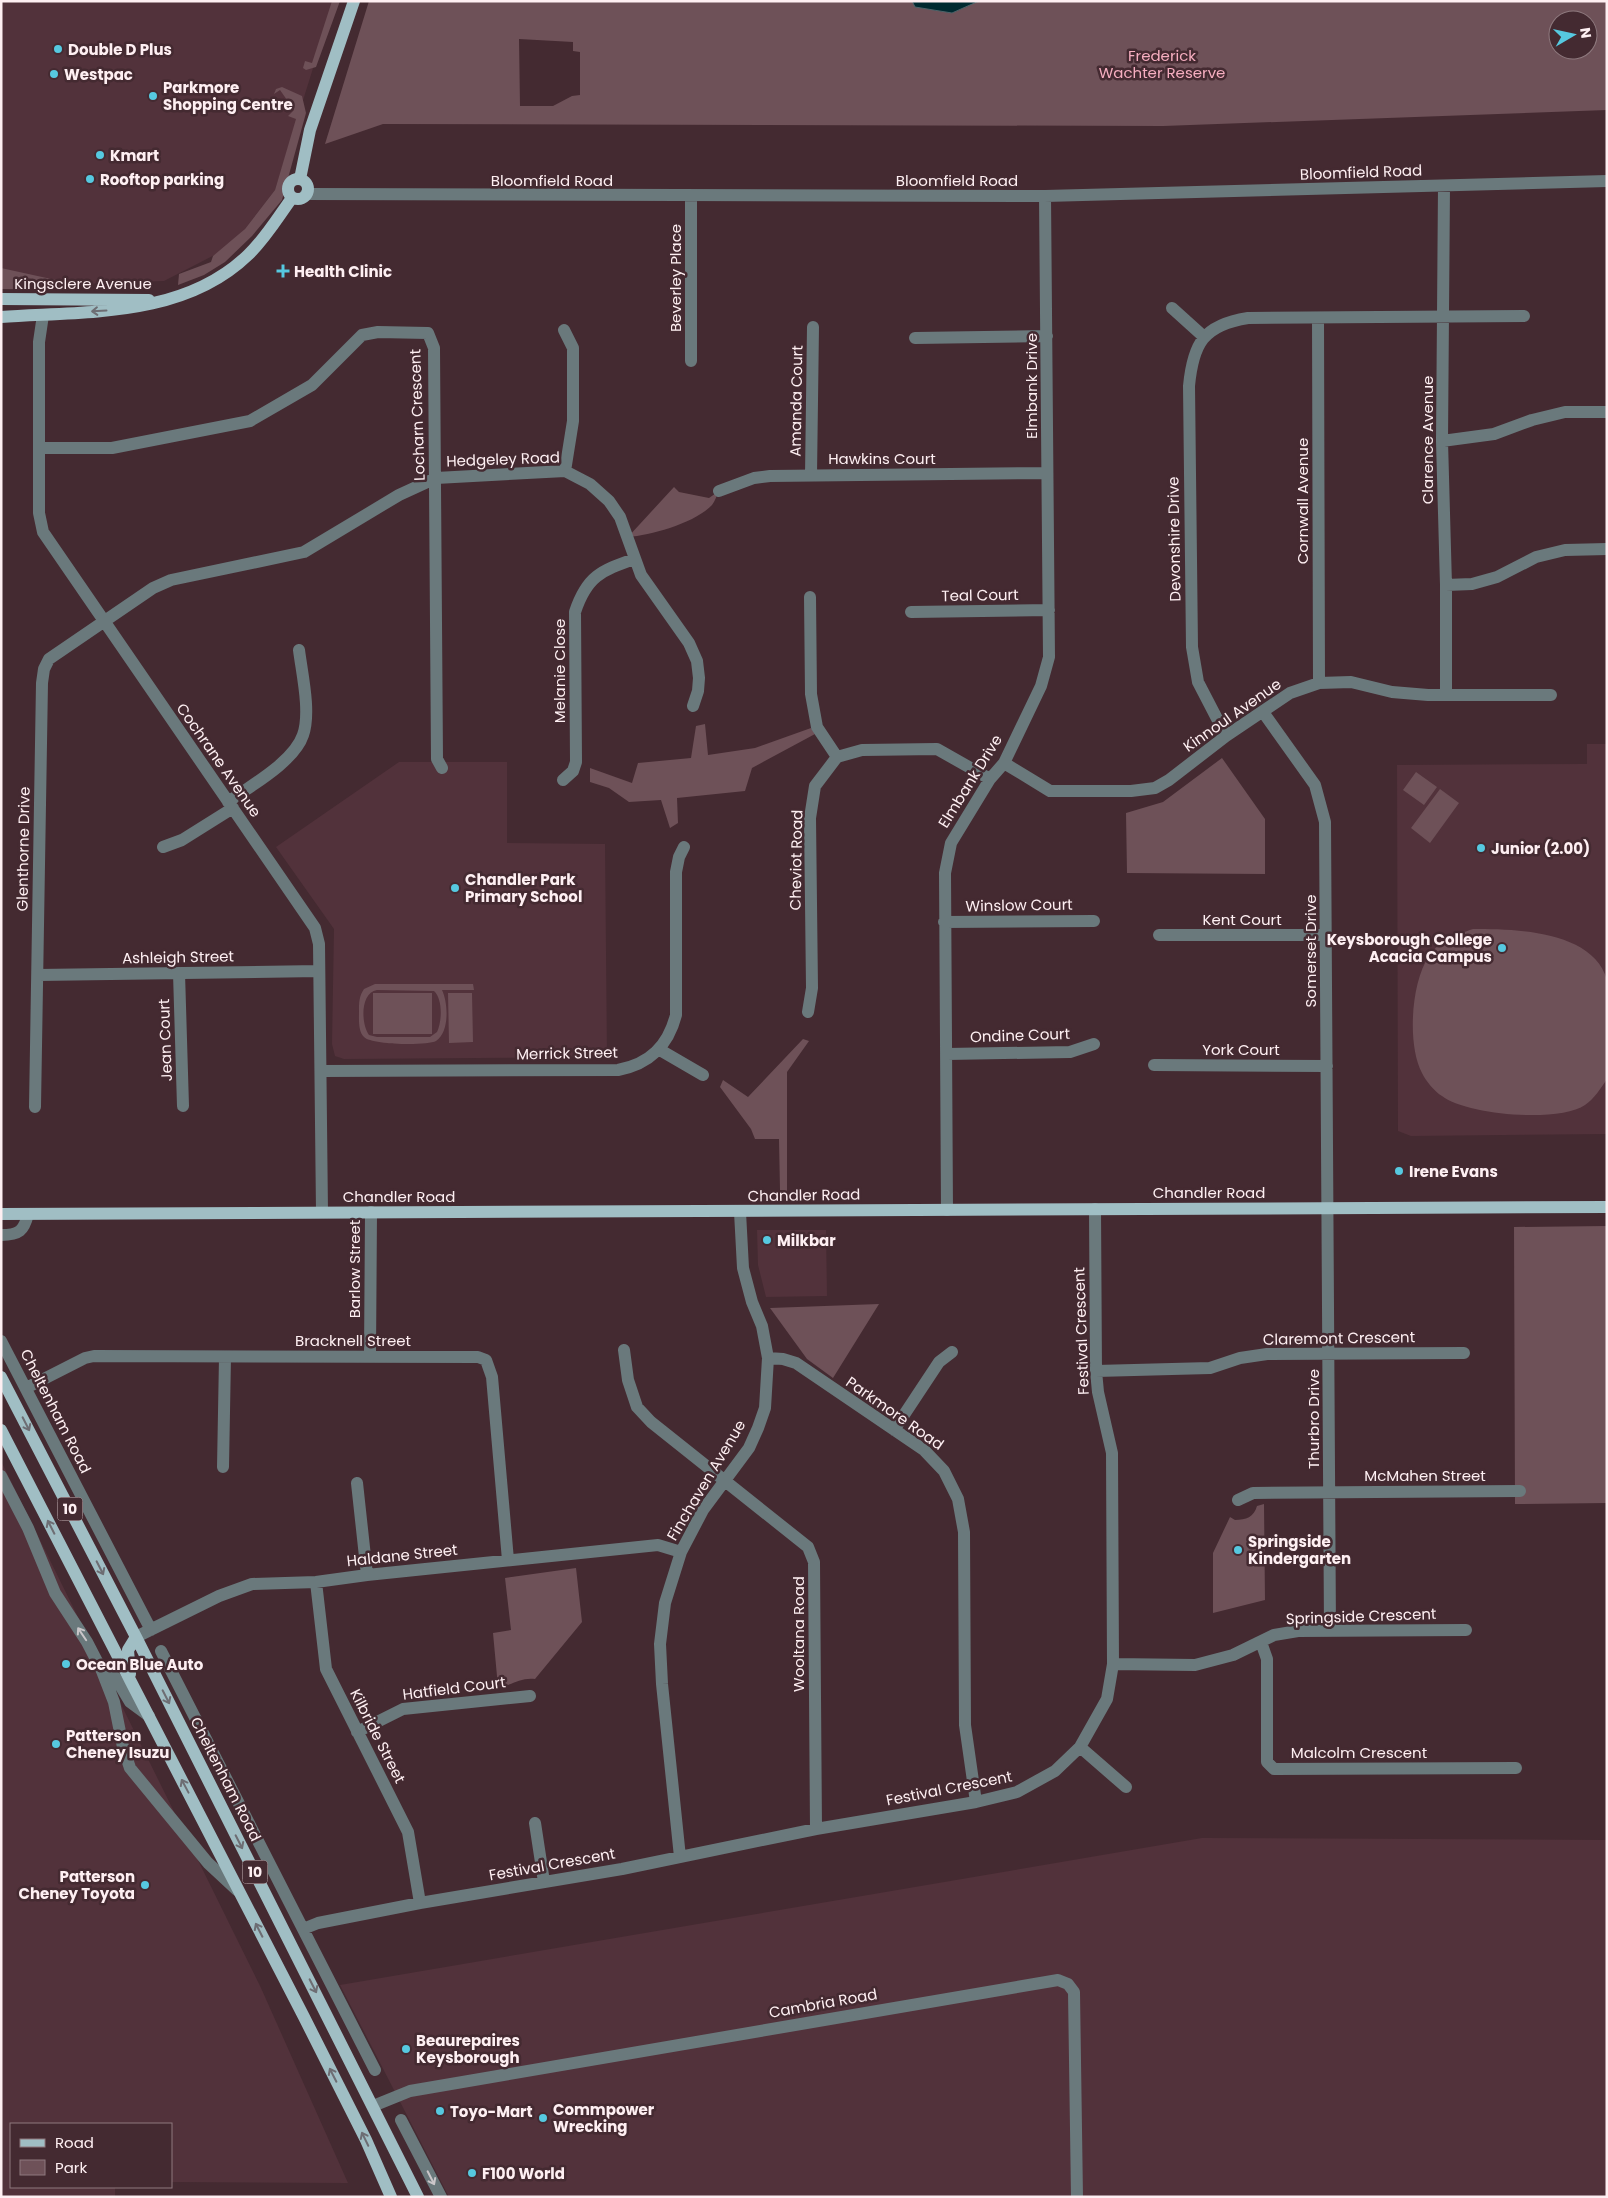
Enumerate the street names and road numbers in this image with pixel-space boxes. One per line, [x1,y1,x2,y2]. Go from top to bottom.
street label: Bloomfield Road [1300,159,1422,185]
street label: Bloomfield Road [491,170,613,191]
street label: Bloomfield Road [896,170,1018,191]
street label: Beverley Place [665,224,686,332]
street label: Kingsclere Avenue [14,273,152,294]
street label: Elmbank Drive [1021,333,1042,439]
street label: Amanda Court [785,345,807,457]
street label: Locharn Crescent [404,349,430,481]
street label: Clarence Avenue [1417,376,1438,504]
street label: Cornwall Avenue [1292,438,1313,564]
street label: Hedgeley Road [446,447,560,471]
street label: Hawkins Court [828,448,936,469]
street label: Devonshire Drive [1162,476,1186,602]
street label: Teal Court [941,584,1019,606]
street label: Melanie Close [549,619,570,723]
street label: Kinnoul Avenue [1179,673,1285,757]
street label: Cochrane Avenue [172,699,266,821]
street label: Elmbank Drive [933,730,1007,832]
street label: Glenthorne Drive [11,786,35,912]
street label: Cheviot Road [785,809,807,911]
street label: Winslow Court [965,894,1073,916]
street label: Somerset Drive [1300,895,1321,1007]
street label: Kent Court [1202,909,1282,930]
street label: Ashleigh Street [122,946,234,968]
street label: Jean Court [153,998,177,1082]
street label: Ondine Court [970,1023,1070,1047]
street label: York Court [1202,1039,1280,1060]
street label: Merrick Street [516,1042,618,1064]
street label: Chandler Road [1153,1182,1265,1203]
street label: Chandler Road [747,1184,861,1206]
street label: Chandler Road [343,1186,455,1207]
street label: Barlow Street [344,1220,365,1318]
street label: Festival Crescent [1068,1267,1094,1395]
street label: Claremont Crescent [1263,1326,1415,1350]
street label: Bracknell Street [295,1330,411,1351]
street label: Cheltenham Road [16,1345,96,1477]
street label: Thurbro Drive [1303,1369,1324,1469]
street label: Parkmore Road [842,1371,948,1455]
street label: Finchaven Avenue [662,1416,750,1544]
street label: McMahen Street [1364,1465,1486,1486]
road number: 10 [58,1498,82,1520]
street label: Haldane Street [346,1539,458,1571]
street label: Wooltana Road [788,1576,809,1692]
street label: Springside Crescent [1285,1603,1437,1629]
street label: Hatfield Court [401,1671,507,1705]
street label: Kilbride Street [345,1685,411,1787]
street label: Cheltenham Road [186,1713,266,1845]
street label: Malcolm Crescent [1291,1742,1427,1763]
street label: Festival Crescent [884,1765,1014,1811]
street label: Festival Crescent [487,1843,617,1885]
road number: 10 [242,1860,268,1884]
street label: Cambria Road [767,1983,879,2023]

